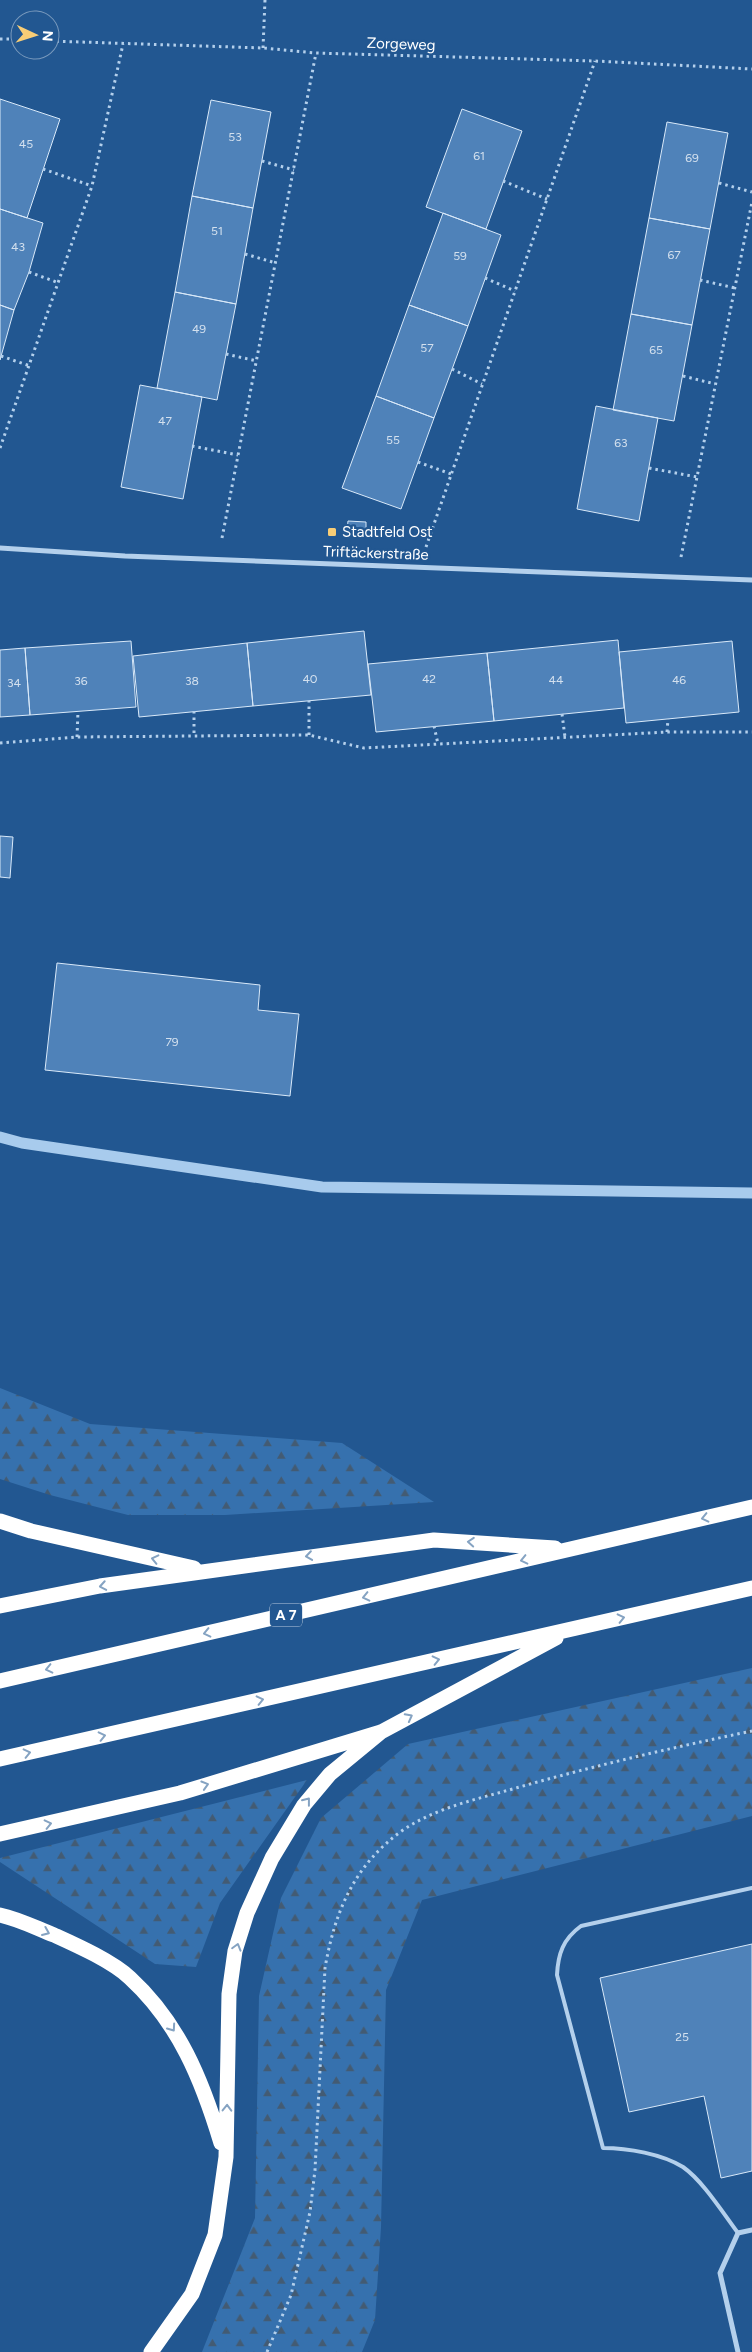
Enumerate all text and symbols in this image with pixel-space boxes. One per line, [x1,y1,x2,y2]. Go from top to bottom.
north arrow [10,10,60,60]
text: N [39,30,56,42]
street label: Zorgeweg [366,34,436,54]
house number: 53 [228,130,242,144]
house number: 45 [19,137,33,151]
house number: 61 [473,149,485,163]
house number: 69 [685,151,699,165]
house number: 51 [211,224,223,238]
house number: 43 [11,240,25,254]
house number: 67 [667,248,681,262]
house number: 59 [453,249,467,263]
house number: 49 [192,322,206,336]
house number: 57 [420,341,434,355]
house number: 65 [649,343,663,357]
house number: 47 [158,414,172,428]
house number: 55 [386,433,400,447]
house number: 63 [614,436,628,450]
place label: Stadtfeld Ost [342,523,433,541]
marker: Stadtfeld Ost [326,526,338,538]
street label: Triftäckerstraße [323,542,429,564]
house number: 40 [302,672,318,686]
house number: 42 [422,672,436,686]
house number: 44 [549,673,564,687]
house number: 46 [672,673,686,687]
house number: 36 [74,674,88,688]
house number: 38 [185,674,199,688]
house number: 34 [7,676,22,690]
house number: 79 [165,1035,179,1049]
one-way arrow [700,1512,709,1523]
one-way arrow [466,1537,474,1548]
one-way arrow [305,1550,314,1560]
one-way arrow [151,1554,160,1565]
one-way arrow [520,1554,529,1565]
one-way arrow [98,1580,107,1590]
one-way arrow [361,1591,370,1602]
road number: A 7 [270,1604,302,1626]
one-way arrow [617,1613,626,1624]
one-way arrow [203,1627,212,1638]
one-way arrow [431,1655,440,1666]
one-way arrow [45,1664,53,1674]
one-way arrow [256,1695,265,1706]
one-way arrow [403,1713,412,1723]
one-way arrow [98,1731,106,1742]
one-way arrow [23,1748,32,1759]
one-way arrow [201,1781,209,1791]
one-way arrow [302,1798,310,1807]
one-way arrow [43,1819,52,1830]
one-way arrow [41,1925,50,1936]
one-way arrow [231,1942,242,1951]
one-way arrow [166,2023,175,2032]
house number: 25 [675,2030,689,2044]
one-way arrow [221,2104,232,2112]

